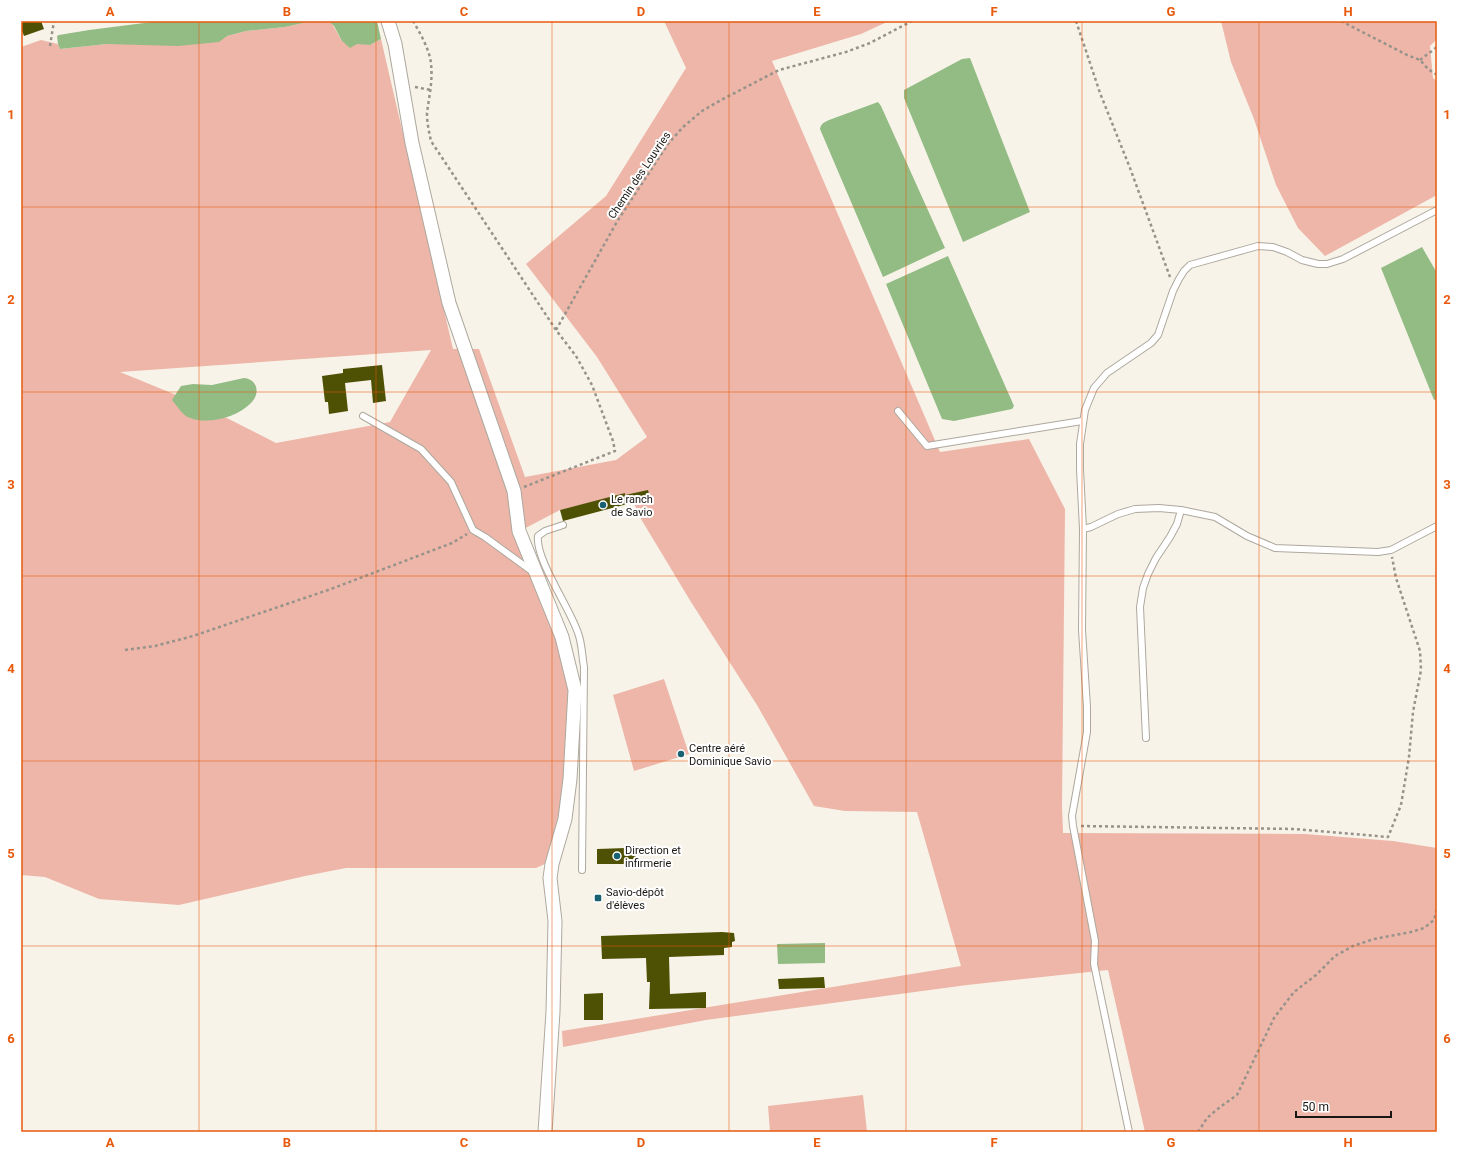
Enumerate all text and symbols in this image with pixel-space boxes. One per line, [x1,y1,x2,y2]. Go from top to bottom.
text: A [106,4,115,19]
text: B [283,4,291,19]
text: C [460,4,469,19]
text: D [637,4,645,19]
text: E [813,4,821,19]
text: F [990,4,998,19]
text: G [1167,4,1176,19]
text: H [1343,4,1353,19]
text: 1 [7,107,15,122]
text: 1 [1443,107,1451,122]
street label: Chemin des Louvries [605,129,674,221]
text: 2 [7,292,15,307]
text: 2 [1443,292,1451,307]
text: 3 [7,477,15,492]
text: 3 [1443,477,1451,492]
place label: Le ranch de Savio [611,493,653,519]
marker: Le ranch de Savio [598,500,608,510]
text: 4 [7,661,15,676]
text: 4 [1443,661,1451,676]
place label: Centre aéré Dominique Savio [689,742,771,768]
marker: Centre aéré Dominique Savio [676,749,686,759]
place label: Direction et infirmerie [625,844,681,870]
text: 5 [7,846,15,861]
text: 5 [1443,846,1451,861]
marker: Direction et infirmerie [612,851,622,861]
place label: Savio-dépôt d'élèves [606,886,664,912]
marker: Savio-dépôt d'élèves [593,893,603,903]
text: 6 [7,1031,15,1046]
text: 6 [1443,1031,1451,1046]
scale bar [1296,1093,1391,1119]
text: 50 m [1302,1100,1329,1114]
text: A [106,1135,115,1150]
text: B [283,1135,291,1150]
text: C [460,1135,469,1150]
text: D [637,1135,645,1150]
text: E [813,1135,821,1150]
text: F [990,1135,998,1150]
text: G [1167,1135,1176,1150]
text: H [1343,1135,1353,1150]

